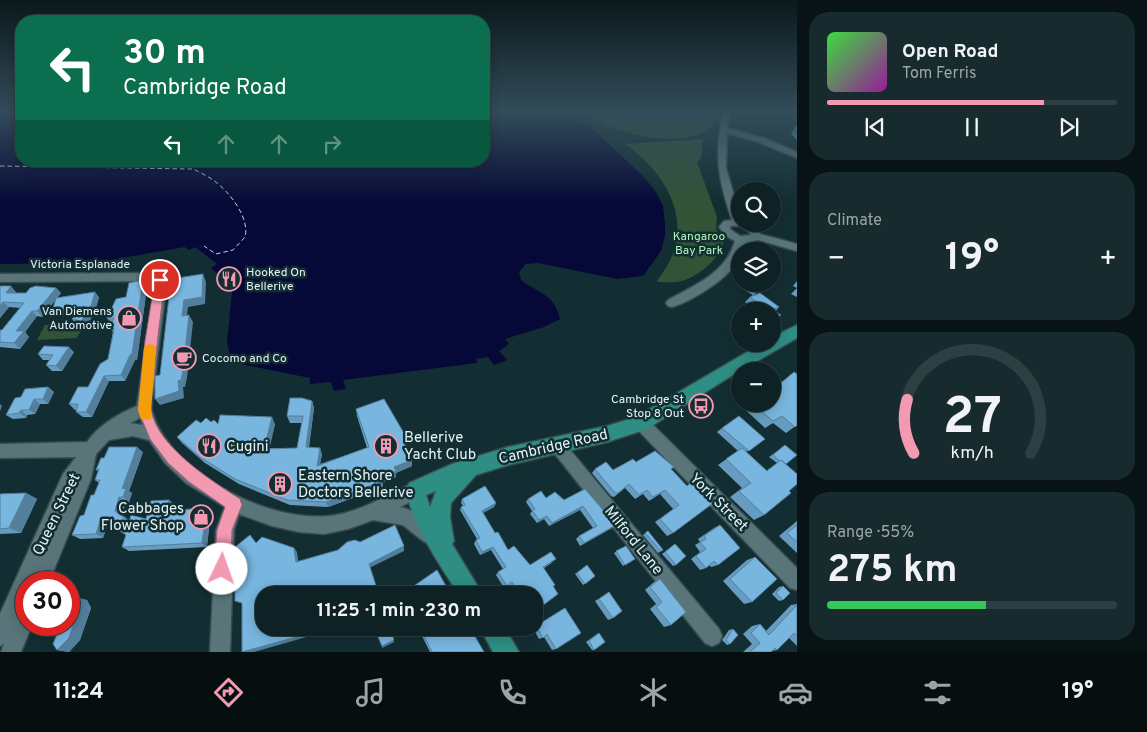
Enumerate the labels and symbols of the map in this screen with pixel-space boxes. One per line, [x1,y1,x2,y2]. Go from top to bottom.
park label: Kangaroo Bay Park [673,229,726,259]
street label: Victoria Esplanade [30,257,130,273]
pin [139,259,181,301]
place label: Hooked On Bellerive [246,265,306,295]
restaurant icon: Hooked On Bellerive [216,266,242,292]
place label: Van Diemens Automotive [42,304,112,334]
shop icon: Van Diemens Automotive [116,305,142,331]
cafe icon: Cocomo and Co [171,345,197,371]
place label: Cocomo and Co [202,351,287,367]
place label: Cambridge St Stop 8 Out [611,392,684,422]
bus stop icon: Cambridge St Stop 8 Out [688,393,714,419]
street label: Cambridge Road [497,426,610,469]
place label: Bellerive Yacht Club [404,429,476,465]
restaurant icon: Cugini [196,433,222,459]
building icon: Bellerive Yacht Club [373,433,399,459]
place label: Cugini [226,438,269,457]
place label: Eastern Shore Doctors Bellerive [298,467,413,503]
street label: Queen Street [29,470,85,559]
street label: York Street [685,470,751,536]
building icon: Eastern Shore Doctors Bellerive [267,471,293,497]
place label: Cabbages Flower Shop [101,500,184,536]
street label: Milford Lane [599,503,666,579]
shop icon: Cabbages Flower Shop [188,504,214,530]
position arrow [195,542,247,594]
speed limit sign: 30 [15,571,80,636]

